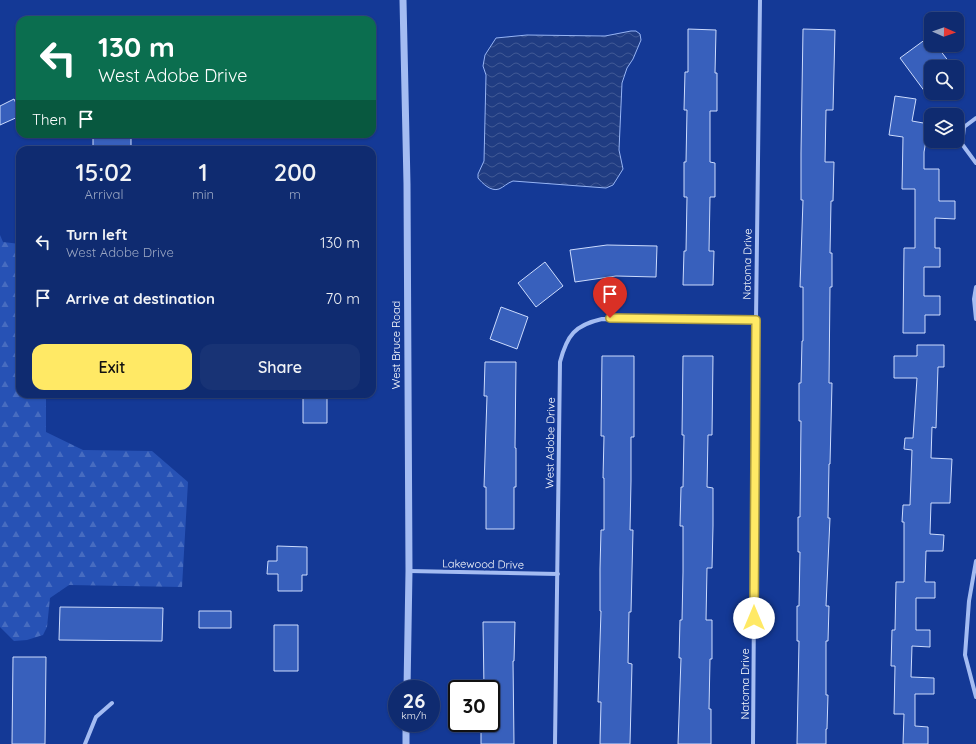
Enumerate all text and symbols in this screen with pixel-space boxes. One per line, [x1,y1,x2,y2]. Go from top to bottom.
north arrow [924,12,964,52]
map controls [924,12,964,148]
text: 130 m [98,29,175,64]
icon: left [32,32,84,84]
button: search [924,60,964,100]
text: West Adobe Drive [98,64,248,87]
icon: arrive [75,108,97,130]
button: layers [924,108,964,148]
text: Then [32,110,67,129]
text: 15:02 [76,157,132,187]
text: 1 [198,157,208,187]
text: 200 [274,157,316,187]
text: Arrival [84,186,123,202]
text: min [192,186,214,202]
text: m [289,186,301,202]
text: Turn left [66,225,128,244]
street label: Natoma Drive [739,228,755,300]
icon: left [32,231,54,253]
text: 130 m [320,233,360,252]
text: West Adobe Drive [66,244,174,260]
pin [593,277,627,318]
icon: arrive [599,283,621,305]
icon: arrive [32,287,54,309]
text: Arrive at destination [66,289,215,308]
text: 70 m [326,289,360,308]
street label: West Bruce Road [389,301,403,389]
button: Exit [32,344,192,390]
button: Share [200,344,360,390]
street label: West Adobe Drive [542,397,558,489]
street label: Lakewood Drive [442,556,524,572]
position arrow [733,597,775,639]
street label: Natoma Drive [738,648,752,720]
speed limit sign: 30 [448,680,500,732]
text: 26 [403,688,425,713]
text: km/h [401,709,427,722]

